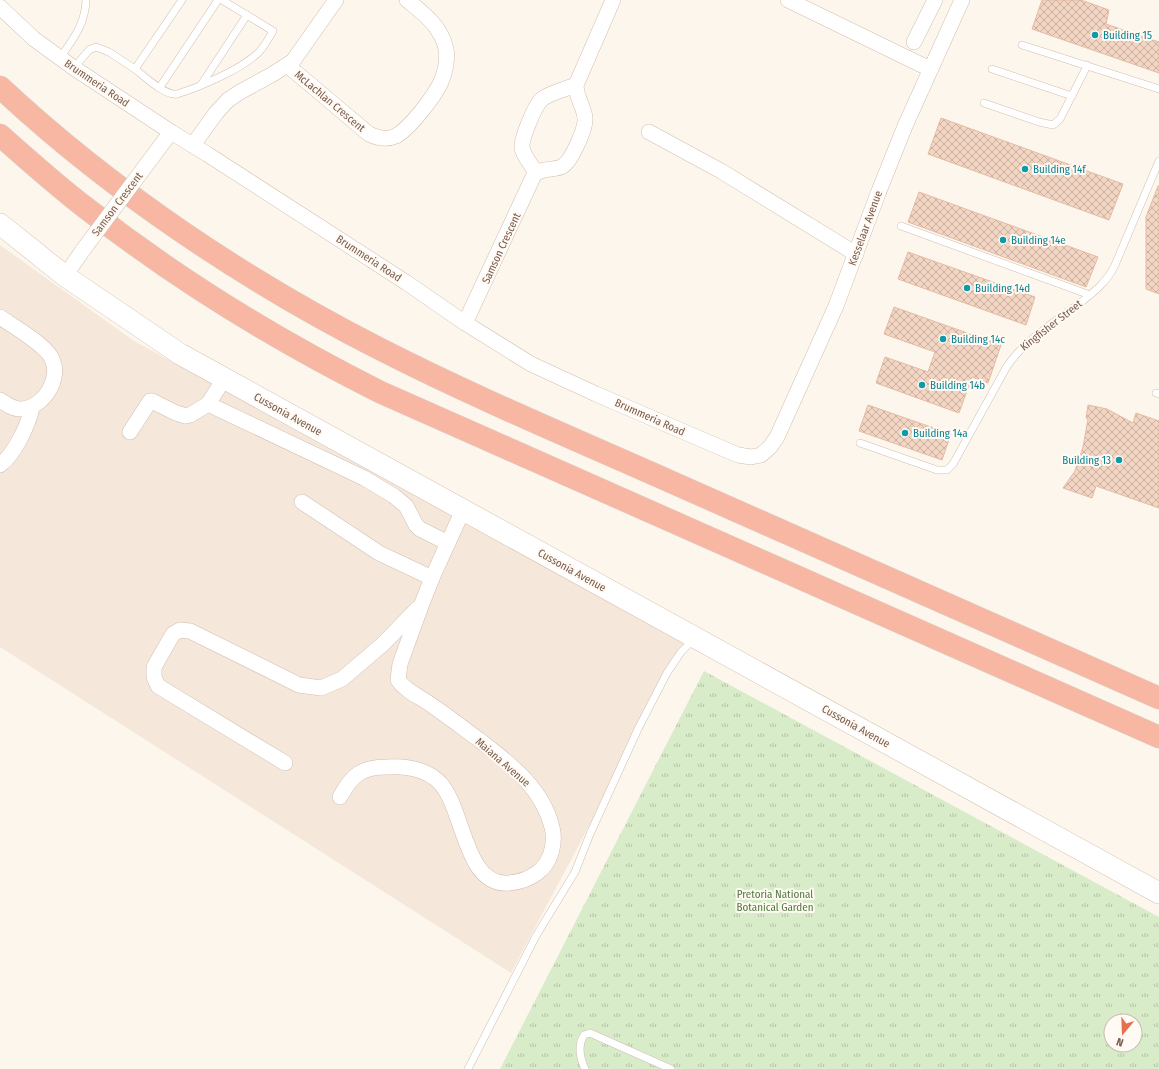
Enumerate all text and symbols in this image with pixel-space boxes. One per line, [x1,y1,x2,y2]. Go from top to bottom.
place label: Building 15 [1103,29,1152,42]
marker: Building 15 [1090,30,1100,40]
street label: Brummeria Road [62,57,132,110]
street label: McLachlan Crescent [292,68,368,135]
place label: Building 14f [1033,163,1086,176]
marker: Building 14f [1020,164,1030,174]
street label: Samson Crescent [89,169,146,239]
street label: Kesselaar Avenue [846,189,885,267]
street label: Samson Crescent [479,210,524,286]
street label: Brummeria Road [334,232,404,284]
place label: Building 14e [1011,234,1066,247]
marker: Building 14e [998,235,1008,245]
place label: Building 14d [975,282,1030,295]
marker: Building 14d [962,283,972,293]
street label: Kingfisher Street [1018,297,1085,354]
place label: Building 14c [951,333,1005,346]
marker: Building 14c [938,334,948,344]
place label: Building 14b [930,379,985,392]
marker: Building 14b [917,380,927,390]
street label: Cussonia Avenue [251,390,324,439]
street label: Brummeria Road [613,396,687,439]
place label: Building 14a [913,427,968,440]
marker: Building 14a [900,428,910,438]
place label: Building 13 [1062,454,1111,467]
marker: Building 13 [1114,455,1124,465]
street label: Cussonia Avenue [535,546,608,595]
street label: Cussonia Avenue [819,702,892,751]
street label: Maiana Avenue [473,735,533,790]
park label: Pretoria National Botanical Garden [737,888,814,914]
north arrow [1103,1013,1143,1053]
text: N [1115,1035,1125,1049]

